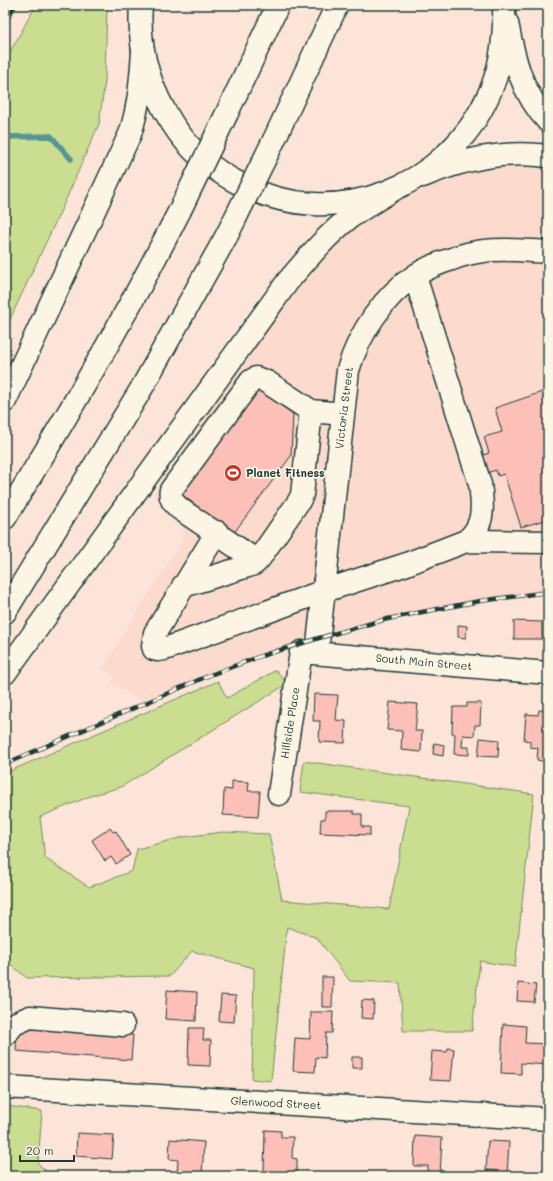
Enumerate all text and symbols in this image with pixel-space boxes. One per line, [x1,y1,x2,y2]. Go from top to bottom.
street label: Victoria Street [331,366,356,450]
sports icon: Planet Fitness [223,463,243,483]
place label: Planet Fitness [246,465,325,480]
street label: South Main Street [375,650,473,673]
street label: Hillside Place [276,686,303,760]
street label: Glenwood Street [230,1093,322,1112]
scale bar [20,1137,74,1163]
text: 20 m [26,1142,54,1158]

